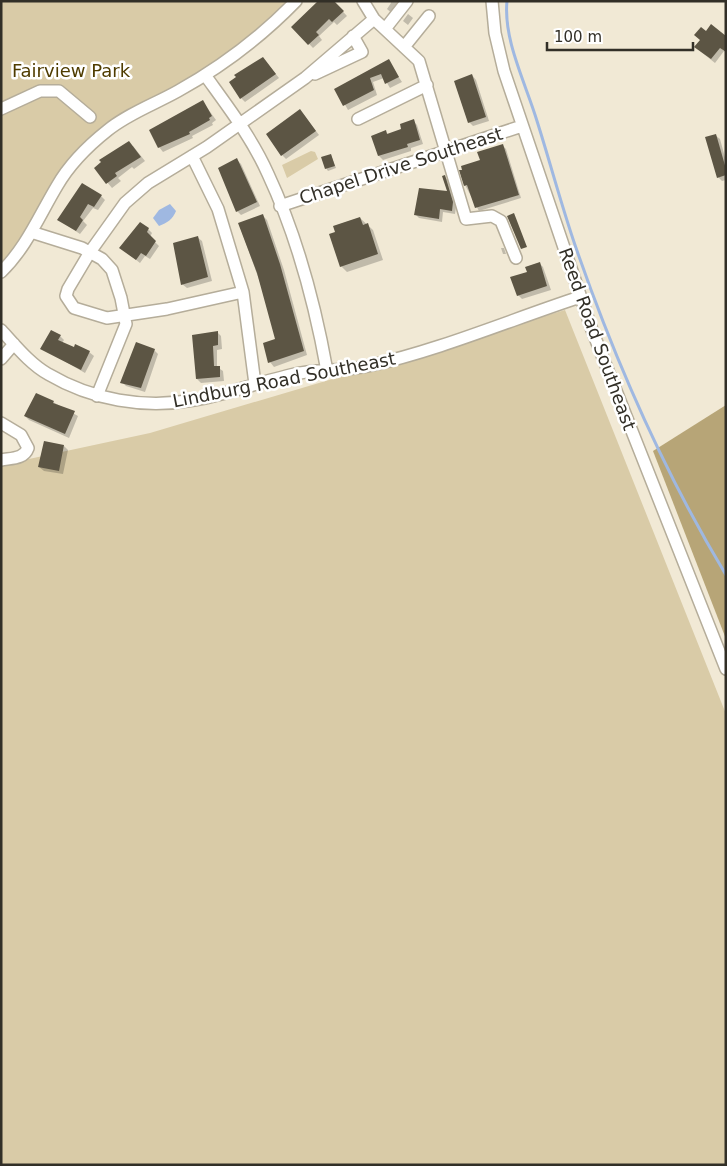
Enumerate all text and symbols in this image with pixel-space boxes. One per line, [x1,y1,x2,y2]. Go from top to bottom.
scale bar [547,20,693,52]
text: 100 m [554,28,602,46]
park label: Fairview Park [12,60,131,81]
street label: Chapel Drive Southeast [296,123,505,208]
street label: Reed Road Southeast [555,245,640,433]
street label: Lindburg Road Southeast [171,348,397,411]

